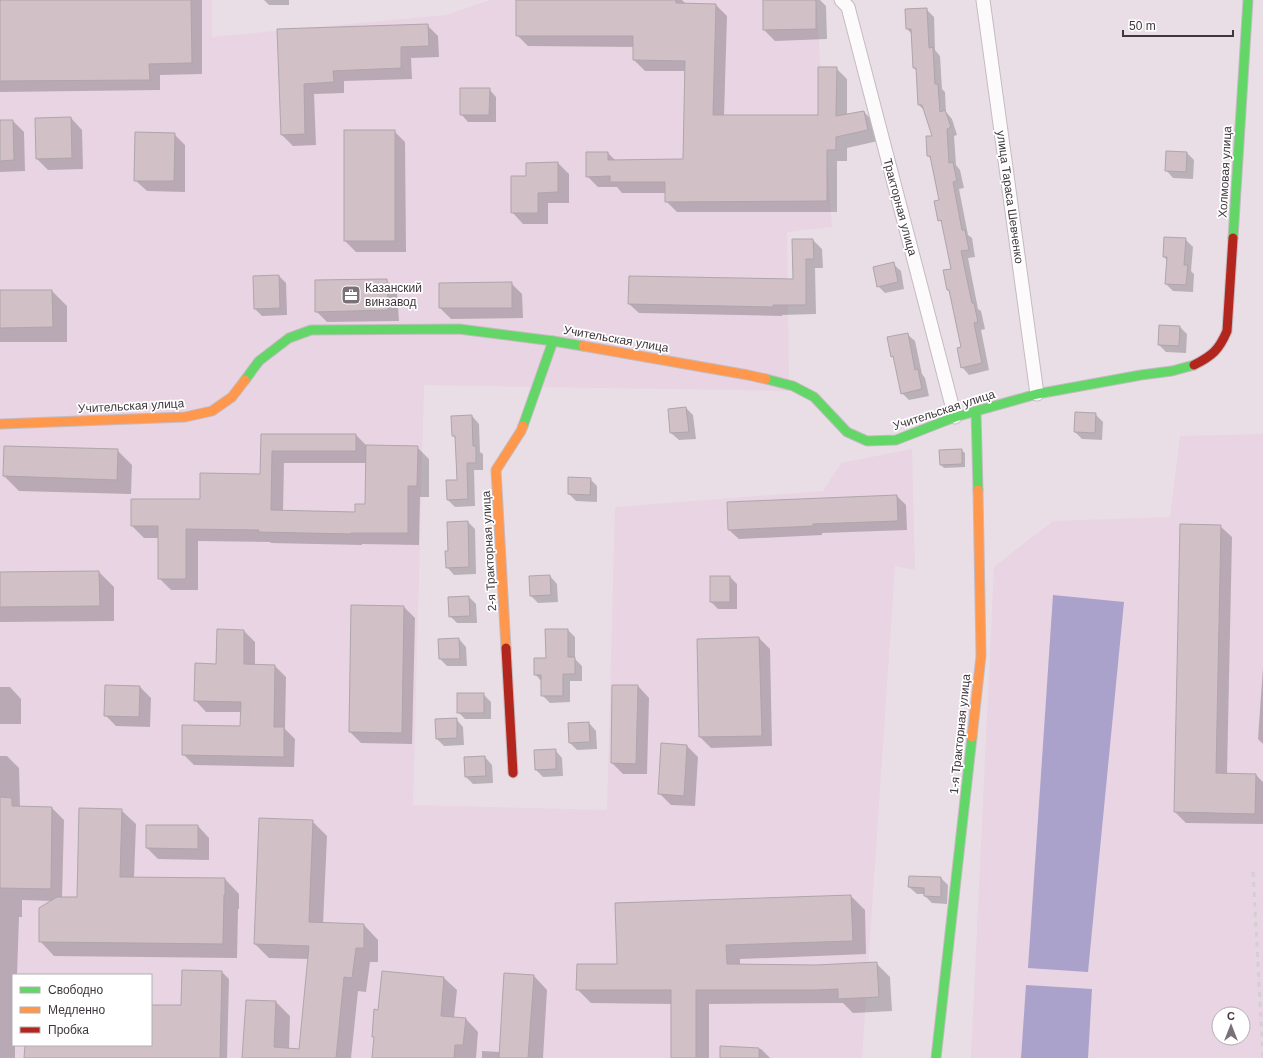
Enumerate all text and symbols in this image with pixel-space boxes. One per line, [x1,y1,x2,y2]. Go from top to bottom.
scale bar [1123,12,1233,38]
text: 50 m [1129,19,1156,33]
street label: Холмовая улица [1216,125,1234,218]
street label: улица Тараса Шевченко [994,130,1026,265]
street label: Тракторная улица [880,157,920,258]
place label: Казанский винзавод [365,281,422,309]
office icon: Казанский винзавод [340,284,362,306]
street label: Учительская улица [562,323,670,355]
street label: Учительская улица [891,387,997,433]
street label: Учительская улица [77,396,185,416]
street label: 2-я Тракторная улица [479,490,499,612]
street label: 1-я Тракторная улица [947,673,973,795]
legend [12,974,152,1046]
text: Свободно [48,983,103,997]
text: Медленно [48,1003,105,1017]
north arrow [1211,1006,1251,1046]
text: С [1227,1010,1235,1022]
text: Пробка [48,1023,89,1037]

